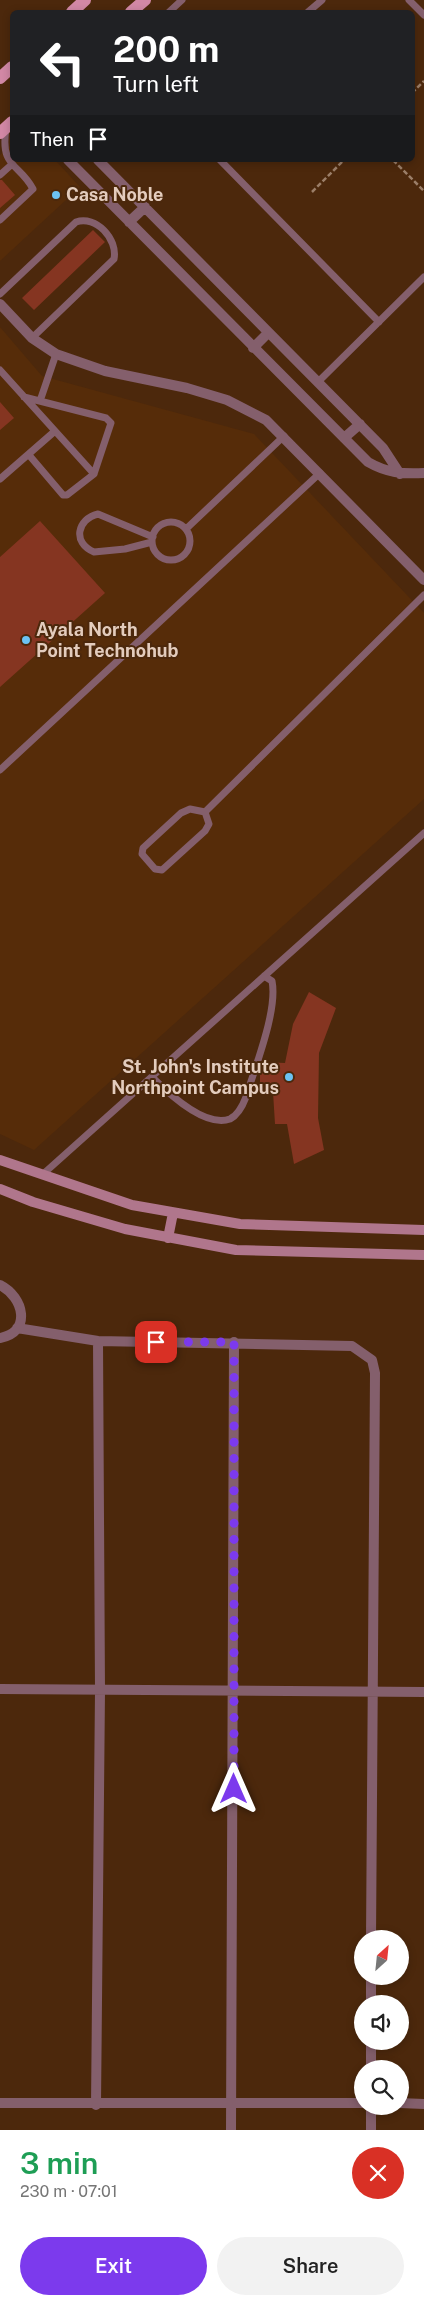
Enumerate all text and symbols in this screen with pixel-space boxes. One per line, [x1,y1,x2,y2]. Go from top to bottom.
text: 200 m [113,29,219,70]
icon: left [30,30,95,95]
text: Turn left [113,71,199,97]
icon: arrive [84,125,112,153]
text: Then [30,128,74,150]
place label: Casa Noble [66,184,163,205]
marker: Casa Noble [50,189,62,201]
place label: Ayala North Point Technohub [36,619,179,661]
marker: Ayala North Point Technohub [20,634,32,646]
place label: St. John's Institute Northpoint Campus [111,1056,279,1098]
marker: St. John's Institute Northpoint Campus [283,1071,295,1083]
pin [135,1321,177,1363]
icon: arrive [142,1328,170,1356]
position arrow [207,1762,259,1814]
north arrow [354,1930,409,1985]
map controls [354,1930,409,2115]
button: sound [354,1995,409,2050]
button: search [354,2060,409,2115]
text: 3 min [20,2145,98,2181]
button: close [352,2147,404,2199]
text: 230 m · 07:01 [20,2182,117,2201]
button: Exit [20,2237,207,2295]
button: Share [217,2237,404,2295]

